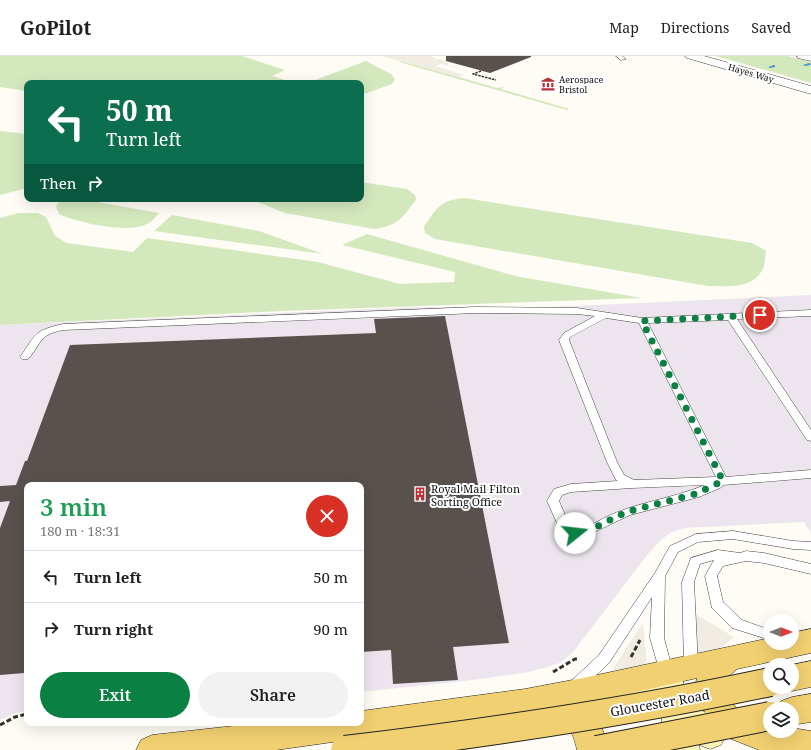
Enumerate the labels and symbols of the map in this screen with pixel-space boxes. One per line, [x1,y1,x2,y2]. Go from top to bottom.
street label: Hayes Way [727,60,776,86]
place label: Aerospace Bristol [559,73,603,96]
museum icon: Aerospace Bristol [540,76,556,92]
pin [743,298,777,332]
place label: Royal Mail Filton Sorting Office [431,481,520,509]
building icon: Royal Mail Filton Sorting Office [412,486,428,502]
position arrow [554,512,596,554]
north arrow [763,614,799,650]
street label: Gloucester Road [609,685,711,721]

